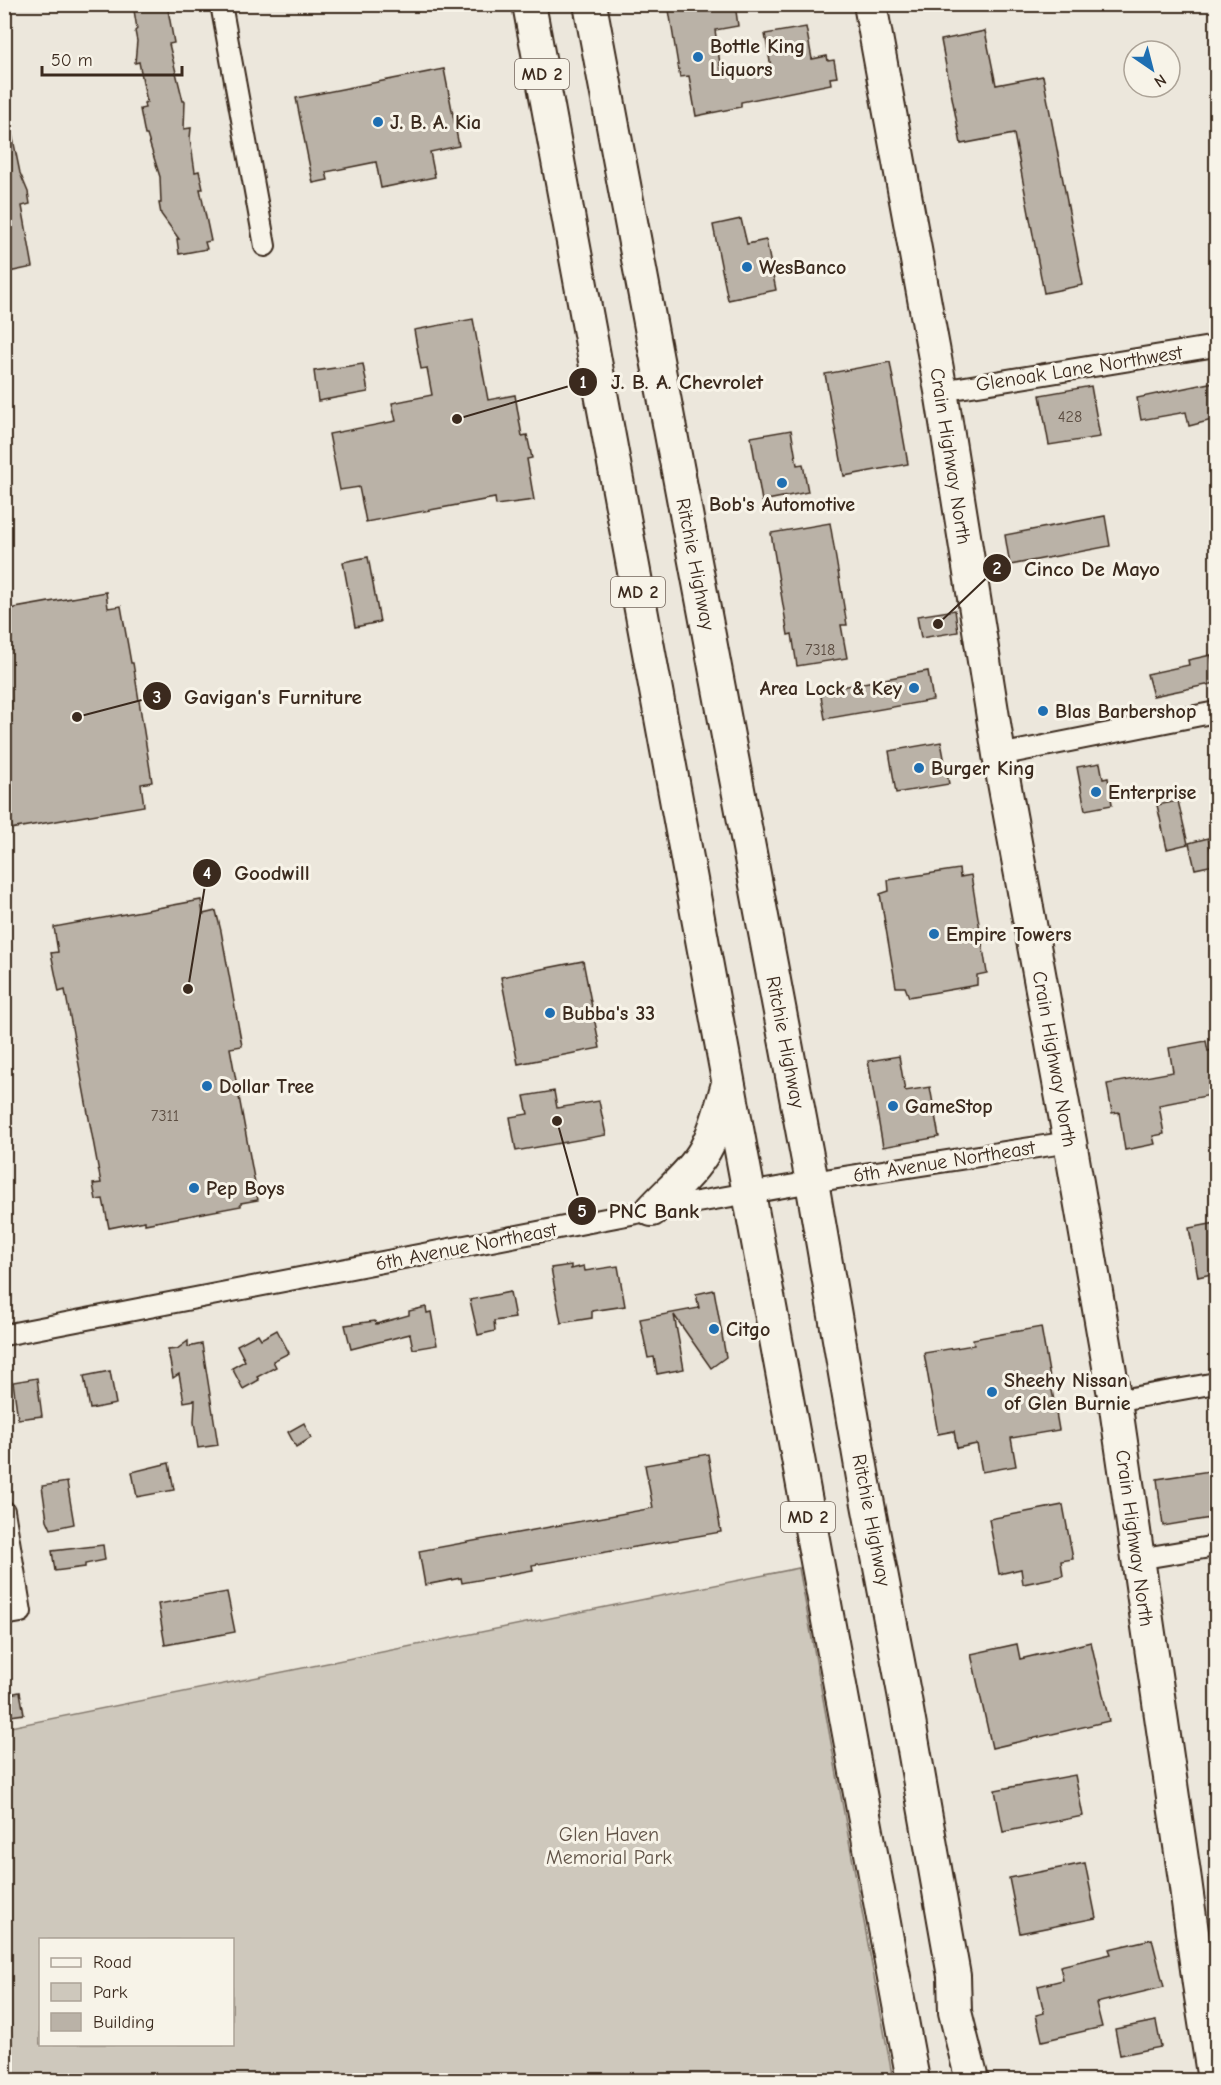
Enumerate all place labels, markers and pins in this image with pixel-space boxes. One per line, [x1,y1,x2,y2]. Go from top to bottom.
place label: Bottle King Liquors [710,35,805,81]
marker: Bottle King Liquors [691,50,705,64]
place label: J. B. A. Kia [390,111,481,134]
marker: J. B. A. Kia [371,115,385,129]
place label: WesBanco [759,256,846,279]
marker: WesBanco [740,260,754,274]
callout: J. B. A. Chevrolet [568,363,775,402]
marker: Bob's Automotive [775,476,789,490]
place label: Bob's Automotive [709,493,855,516]
callout: Cinco De Mayo [982,549,1172,588]
callout: Gavigan's Furniture [142,677,374,716]
place label: Area Lock & Key [760,677,903,700]
marker: Area Lock & Key [907,681,921,695]
place label: Blas Barbershop [1055,700,1196,723]
marker: Blas Barbershop [1036,704,1050,718]
place label: Burger King [931,757,1035,780]
marker: Burger King [912,761,926,775]
place label: Enterprise [1108,781,1197,804]
marker: Enterprise [1089,785,1103,799]
callout: Goodwill [192,853,322,892]
place label: Empire Towers [946,923,1071,946]
marker: Empire Towers [927,927,941,941]
place label: Bubba's 33 [562,1002,655,1025]
marker: Bubba's 33 [543,1006,557,1020]
place label: Dollar Tree [219,1075,314,1098]
marker: Dollar Tree [200,1079,214,1093]
place label: GameStop [905,1095,993,1118]
marker: GameStop [886,1099,900,1113]
place label: Pep Boys [206,1177,284,1200]
marker: Pep Boys [187,1181,201,1195]
callout: PNC Bank [567,1191,712,1230]
place label: Citgo [726,1318,770,1341]
marker: Citgo [707,1322,721,1336]
place label: Sheehy Nissan of Glen Burnie [1004,1369,1131,1415]
marker: Sheehy Nissan of Glen Burnie [985,1385,999,1399]

